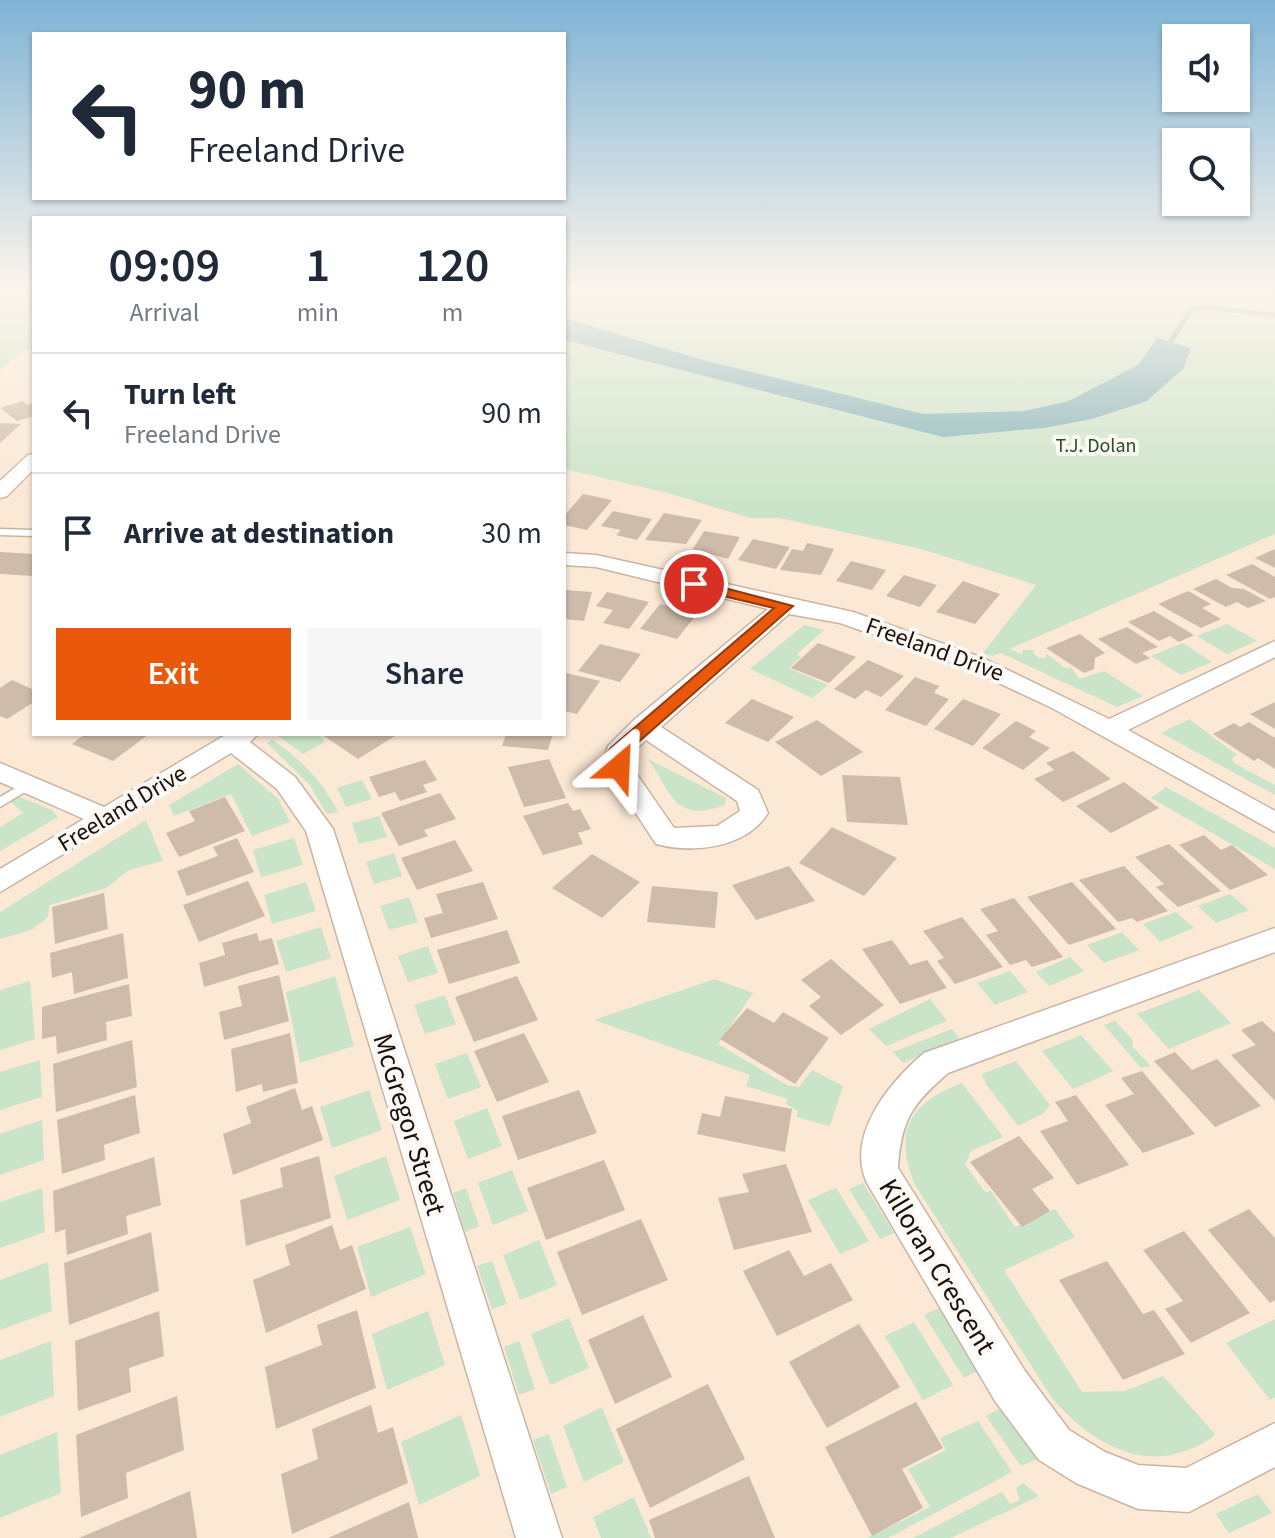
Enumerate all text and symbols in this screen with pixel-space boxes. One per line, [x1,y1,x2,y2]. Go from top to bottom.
map controls [1162,24,1250,216]
button: sound [1162,24,1250,112]
text: 90 m [188,51,306,130]
icon: left [56,64,160,168]
text: Freeland Drive [188,125,405,176]
button: search [1162,128,1250,216]
text: 09:09 [109,232,220,300]
text: 1 [306,232,330,300]
text: 120 [416,232,489,300]
text: Arrival [129,294,199,331]
text: min [297,294,339,331]
text: m [442,294,463,331]
text: Turn left [124,373,236,416]
icon: left [56,391,100,435]
text: 90 m [481,392,542,435]
text: Freeland Drive [124,416,281,453]
park label: T.J. Dolan [1056,432,1136,460]
icon: arrive [56,511,100,555]
text: Arrive at destination [124,512,394,555]
text: 30 m [481,512,542,555]
pin [660,550,728,618]
icon: arrive [672,562,716,606]
street label: Freeland Drive [861,608,1009,691]
button: Exit [56,628,291,720]
button: Share [307,628,542,720]
position arrow [577,725,661,809]
street label: Freeland Drive [51,756,193,861]
street label: McGregor Street [362,1029,456,1220]
street label: Killoran Crescent [869,1171,1006,1362]

